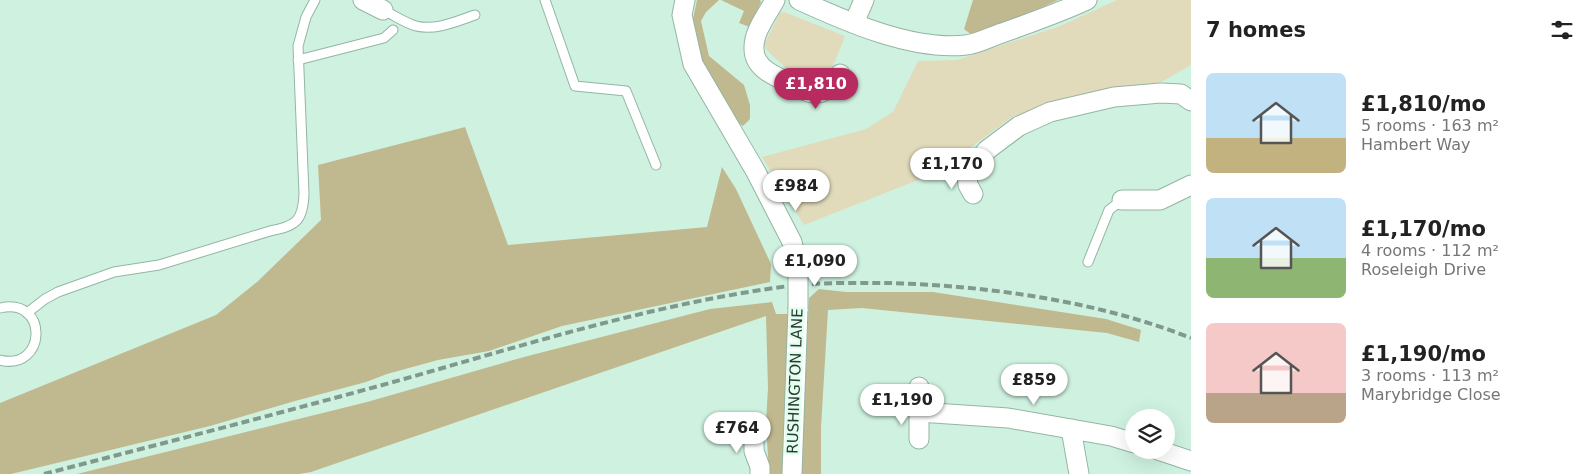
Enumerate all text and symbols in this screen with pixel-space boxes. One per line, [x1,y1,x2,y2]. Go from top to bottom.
icon: filters [1548,16,1576,44]
text: 7 homes [1206,18,1306,42]
pin: £1,810 [775,68,857,110]
text: £1,810 [785,74,847,93]
text: £1,810/mo [1361,92,1486,116]
icon: home [1246,93,1306,153]
text: 5 rooms · 163 m² [1361,116,1499,135]
text: Hambert Way [1361,135,1470,154]
pin: £1,170 [911,148,993,190]
text: £1,170 [921,154,983,173]
pin: £984 [766,170,826,212]
text: £984 [774,176,818,195]
text: £1,170/mo [1361,217,1486,241]
icon: home [1246,218,1306,278]
text: 4 rooms · 112 m² [1361,241,1499,260]
pin: £1,090 [774,244,856,287]
text: £1,090 [784,251,846,270]
text: Roseleigh Drive [1361,260,1486,279]
street label: RUSHINGTON LANE [783,308,807,454]
text: £1,190/mo [1361,342,1486,366]
icon: home [1246,343,1306,403]
pin: £859 [1004,364,1064,406]
text: 3 rooms · 113 m² [1361,366,1499,385]
text: £859 [1012,370,1056,389]
pin: £1,190 [861,384,943,426]
text: Marybridge Close [1361,385,1501,404]
text: £1,190 [871,390,933,409]
map controls [1125,409,1175,459]
button: layers [1125,409,1175,459]
pin: £764 [707,412,767,454]
text: £764 [715,418,759,437]

